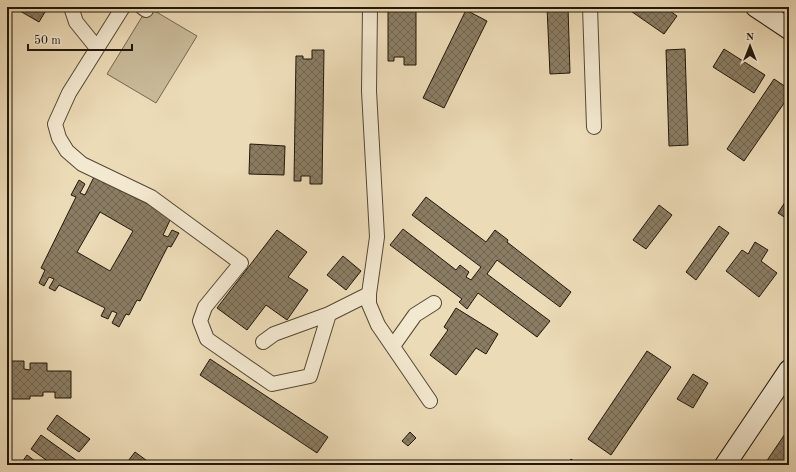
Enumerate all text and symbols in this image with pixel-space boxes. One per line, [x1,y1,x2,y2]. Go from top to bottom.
scale bar [28,26,132,52]
north arrow [730,26,770,66]
text: N [746,32,755,43]
text: 50 m [34,34,61,47]

